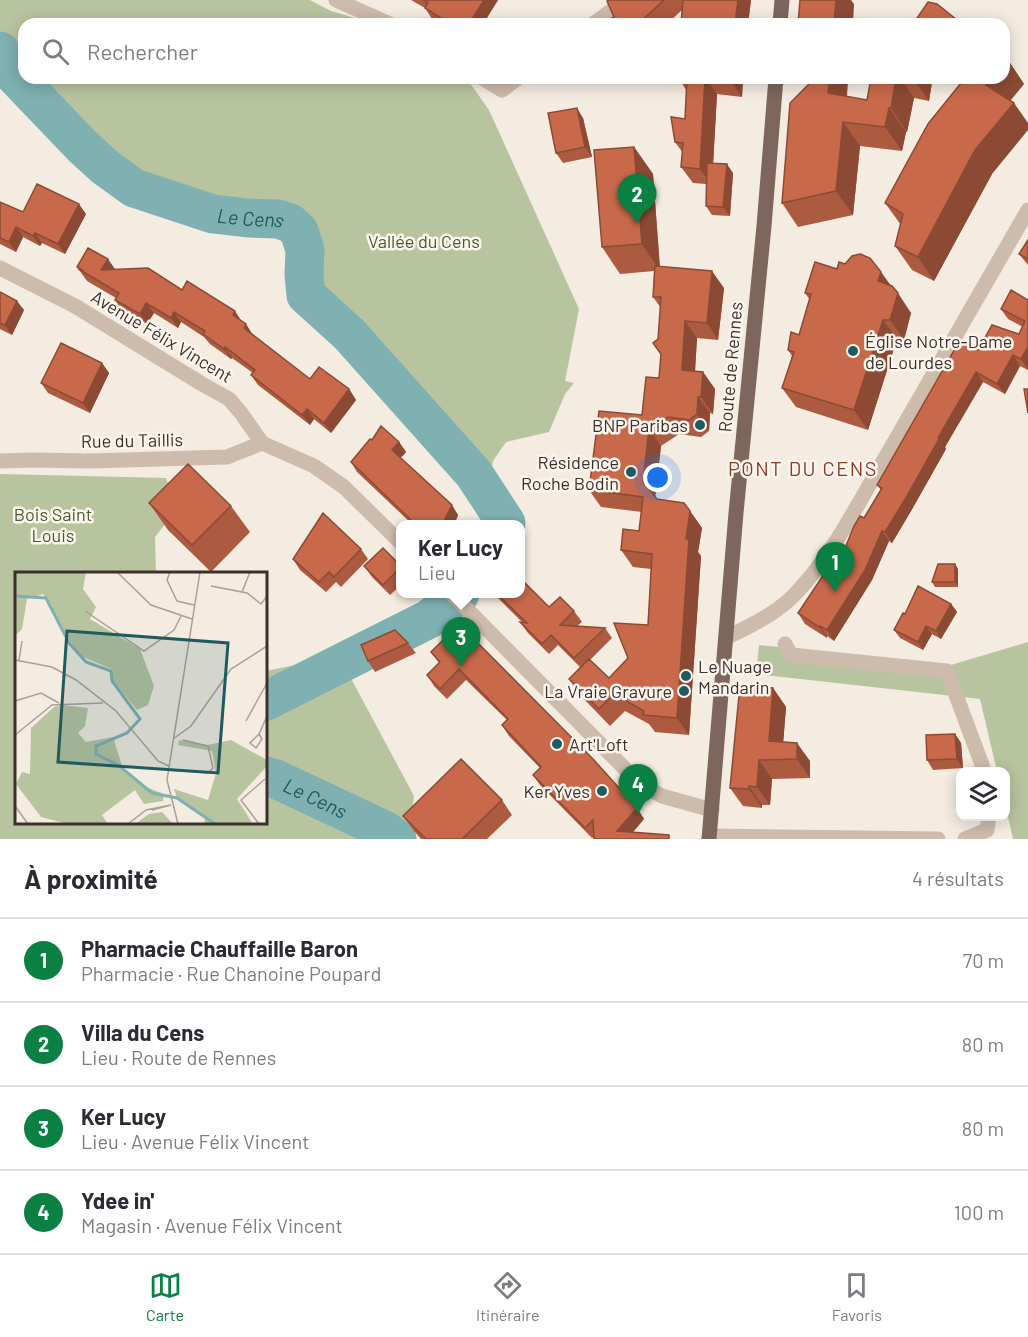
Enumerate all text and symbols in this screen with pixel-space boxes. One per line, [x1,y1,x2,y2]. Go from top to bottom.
search box [18,18,1010,84]
icon: search [39,35,72,68]
text: Rechercher [87,38,198,64]
pin: 2 [618,174,656,224]
water label: Le Cens [216,203,288,232]
park label: Vallée du Cens [368,230,480,252]
street label: Avenue Félix Vincent [87,285,237,387]
street label: Route de Rennes [713,301,747,433]
place label: Église Notre-Dame de Lourdes [865,330,1012,373]
marker: Église Notre-Dame de Lourdes [846,344,860,358]
place label: BNP Paribas [592,414,688,436]
marker: BNP Paribas [693,418,707,432]
street label: Rue du Taillis [81,428,183,452]
place label: Résidence Roche Bodin [521,451,619,494]
district label: PONT DU CENS [728,456,878,480]
your location [643,463,672,492]
marker: Résidence Roche Bodin [624,465,638,479]
park label: Bois Saint Louis [14,503,92,546]
popup [396,520,525,598]
text: Ker Lucy [418,534,503,560]
pin: 1 [816,542,854,592]
text: Lieu [418,560,456,584]
inset map [15,572,267,824]
pin: 3 [442,618,480,667]
place label: Le Nuage Mandarin [698,655,772,698]
marker: Le Nuage Mandarin [679,669,693,683]
place label: La Vraie Gravure [544,680,672,702]
marker: La Vraie Gravure [677,684,691,698]
place label: Art'Loft [569,733,629,755]
marker: Art'Loft [550,737,564,751]
pin: 4 [618,764,658,814]
map controls [956,767,1010,821]
button: layers [956,767,1010,821]
water label: Le Cens [280,772,351,823]
place label: Ker Yves [524,780,590,802]
marker: Ker Yves [595,784,609,798]
text: À proximité [24,863,158,894]
text: 4 résultats [912,866,1004,890]
text: Pharmacie Chauffaille Baron [81,935,358,961]
text: 1 [40,948,47,972]
text: 70 m [963,948,1004,972]
text: Pharmacie · Rue Chanoine Poupard [81,961,381,985]
text: Villa du Cens [81,1019,204,1045]
text: 2 [38,1032,49,1056]
text: 80 m [962,1032,1004,1056]
text: Lieu · Route de Rennes [81,1045,276,1069]
text: Ker Lucy [81,1103,166,1129]
text: 3 [38,1116,49,1140]
text: 80 m [962,1116,1004,1140]
text: Lieu · Avenue Félix Vincent [81,1129,310,1153]
text: Ydee in' [81,1187,154,1213]
text: 4 [37,1200,50,1224]
text: 100 m [954,1200,1004,1224]
text: Magasin · Avenue Félix Vincent [81,1213,343,1237]
tab: Carte [146,1269,184,1324]
tab: Itinéraire [476,1269,540,1324]
tab: Favoris [832,1269,882,1324]

